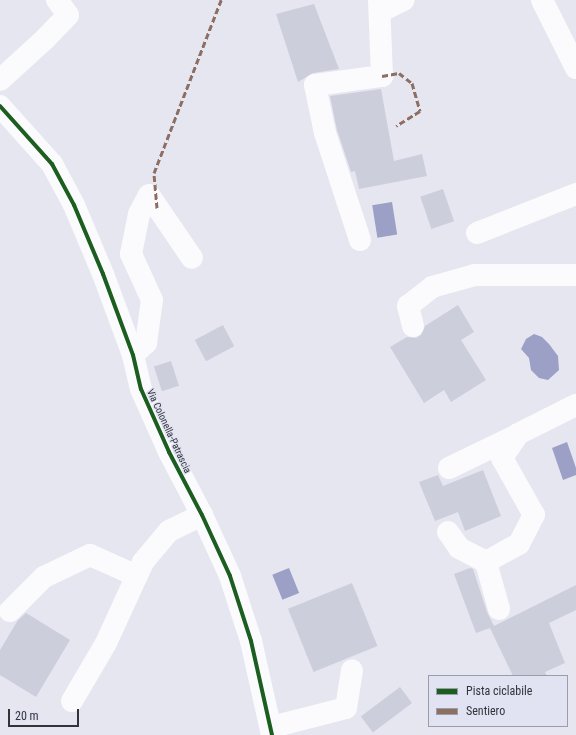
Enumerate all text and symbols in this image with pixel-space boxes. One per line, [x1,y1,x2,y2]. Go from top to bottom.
street label: Via Colonella-Patrascia [144,387,194,475]
legend [428,675,568,727]
text: Pista ciclabile [466,684,532,698]
scale bar [10,701,81,727]
text: Sentiero [466,704,505,718]
text: 20 m [15,709,39,723]

